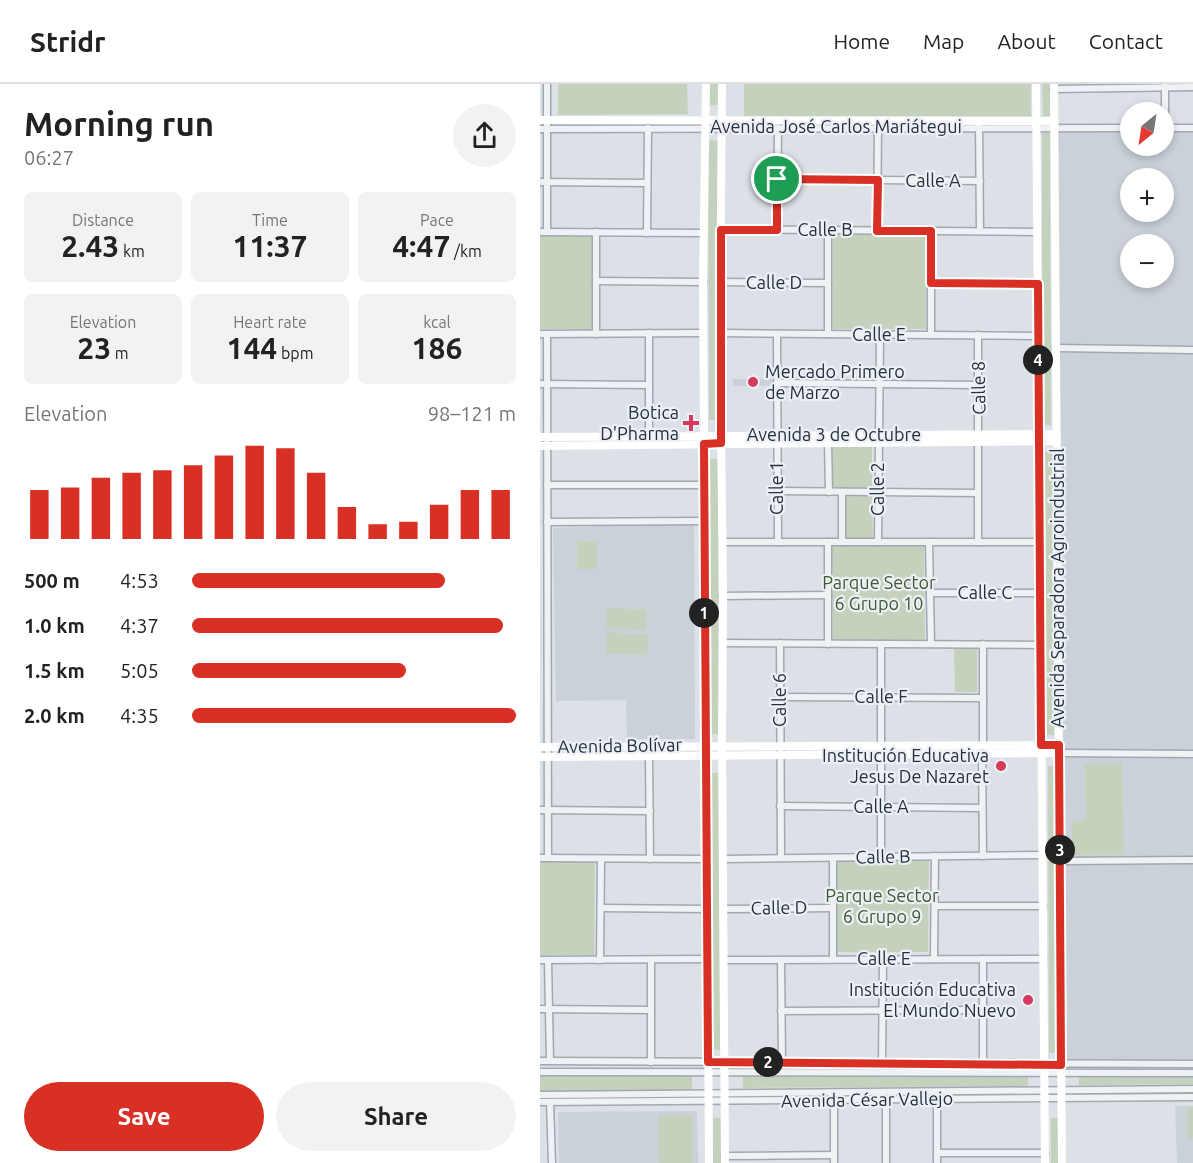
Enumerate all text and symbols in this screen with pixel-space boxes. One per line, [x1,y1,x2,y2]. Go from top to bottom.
text: Stridr [30,26,106,57]
text: Home [833,29,890,53]
text: Map [923,29,964,53]
text: About [997,29,1056,53]
text: Contact [1089,29,1163,53]
north arrow [1120,102,1174,156]
map controls [1120,102,1174,288]
button: share [453,104,516,167]
text: Morning run [24,105,214,142]
street label: Avenida José Carlos Mariátegui [710,116,962,136]
text: 06:27 [24,146,74,169]
pin [751,153,802,204]
icon: arrive [760,162,793,195]
button: + [1120,168,1174,222]
street label: Calle A [905,170,961,190]
text: Distance [72,211,134,229]
text: Time [252,211,288,229]
text: Pace [420,211,454,229]
street label: Calle B [797,219,853,239]
text: 2.43 [61,229,119,263]
text: 11:37 [232,229,308,263]
text: 4:47 [392,229,450,263]
button: − [1120,234,1174,288]
text: km [119,242,145,260]
text: /km [450,242,482,260]
street label: Calle D [746,272,802,292]
text: Elevation [70,313,136,331]
text: Heart rate [233,313,307,331]
text: kcal [423,313,451,331]
street label: Calle E [852,324,906,344]
text: 23 [77,331,111,365]
text: 144 [227,331,277,365]
text: 186 [412,331,462,365]
text: m [111,344,129,362]
text: bpm [277,344,313,362]
pin: 4 [1023,345,1053,375]
text: 4 [1033,351,1043,369]
place label: Mercado Primero de Marzo [765,361,905,402]
street label: Calle 8 [968,361,988,415]
marker: Mercado Primero de Marzo [746,375,760,389]
text: Elevation [24,402,107,425]
text: 98–121 m [428,402,516,425]
place label: Botica D'Pharma [600,402,679,443]
marker: Botica D'Pharma [684,416,698,430]
street label: Avenida 3 de Octubre [747,424,921,444]
street label: Avenida Separadora Agroindustrial [1047,448,1067,728]
street label: Calle 1 [766,461,786,515]
street label: Calle 2 [867,462,887,516]
text: 500 m [24,569,80,592]
text: 4:53 [120,569,159,592]
park label: Parque Sector 6 Grupo 10 [822,572,936,613]
street label: Calle C [958,582,1012,602]
pin: 1 [689,598,719,628]
text: 1 [699,604,709,622]
text: 1.0 km [24,614,85,637]
text: 4:37 [120,614,159,637]
text: 1.5 km [24,659,85,682]
text: 5:05 [120,659,159,682]
street label: Calle 6 [769,673,789,727]
street label: Calle F [854,686,908,706]
text: 2.0 km [24,704,85,727]
text: 4:35 [120,704,159,727]
street label: Avenida Bolívar [558,734,683,756]
place label: Institución Educativa Jesus De Nazaret [822,745,989,786]
marker: Institución Educativa Jesus De Nazaret [994,759,1008,773]
street label: Calle A [853,796,909,816]
pin: 3 [1045,835,1075,865]
text: 3 [1055,841,1065,859]
street label: Calle B [855,846,911,866]
park label: Parque Sector 6 Grupo 9 [825,885,939,926]
street label: Calle D [751,897,807,917]
street label: Calle E [857,948,911,968]
place label: Institución Educativa El Mundo Nuevo [849,979,1016,1020]
marker: Institución Educativa El Mundo Nuevo [1021,993,1035,1007]
pin: 2 [753,1047,783,1077]
text: 2 [763,1053,773,1071]
button: Save [24,1082,264,1151]
button: Share [276,1082,516,1151]
street label: Avenida César Vallejo [781,1087,953,1111]

